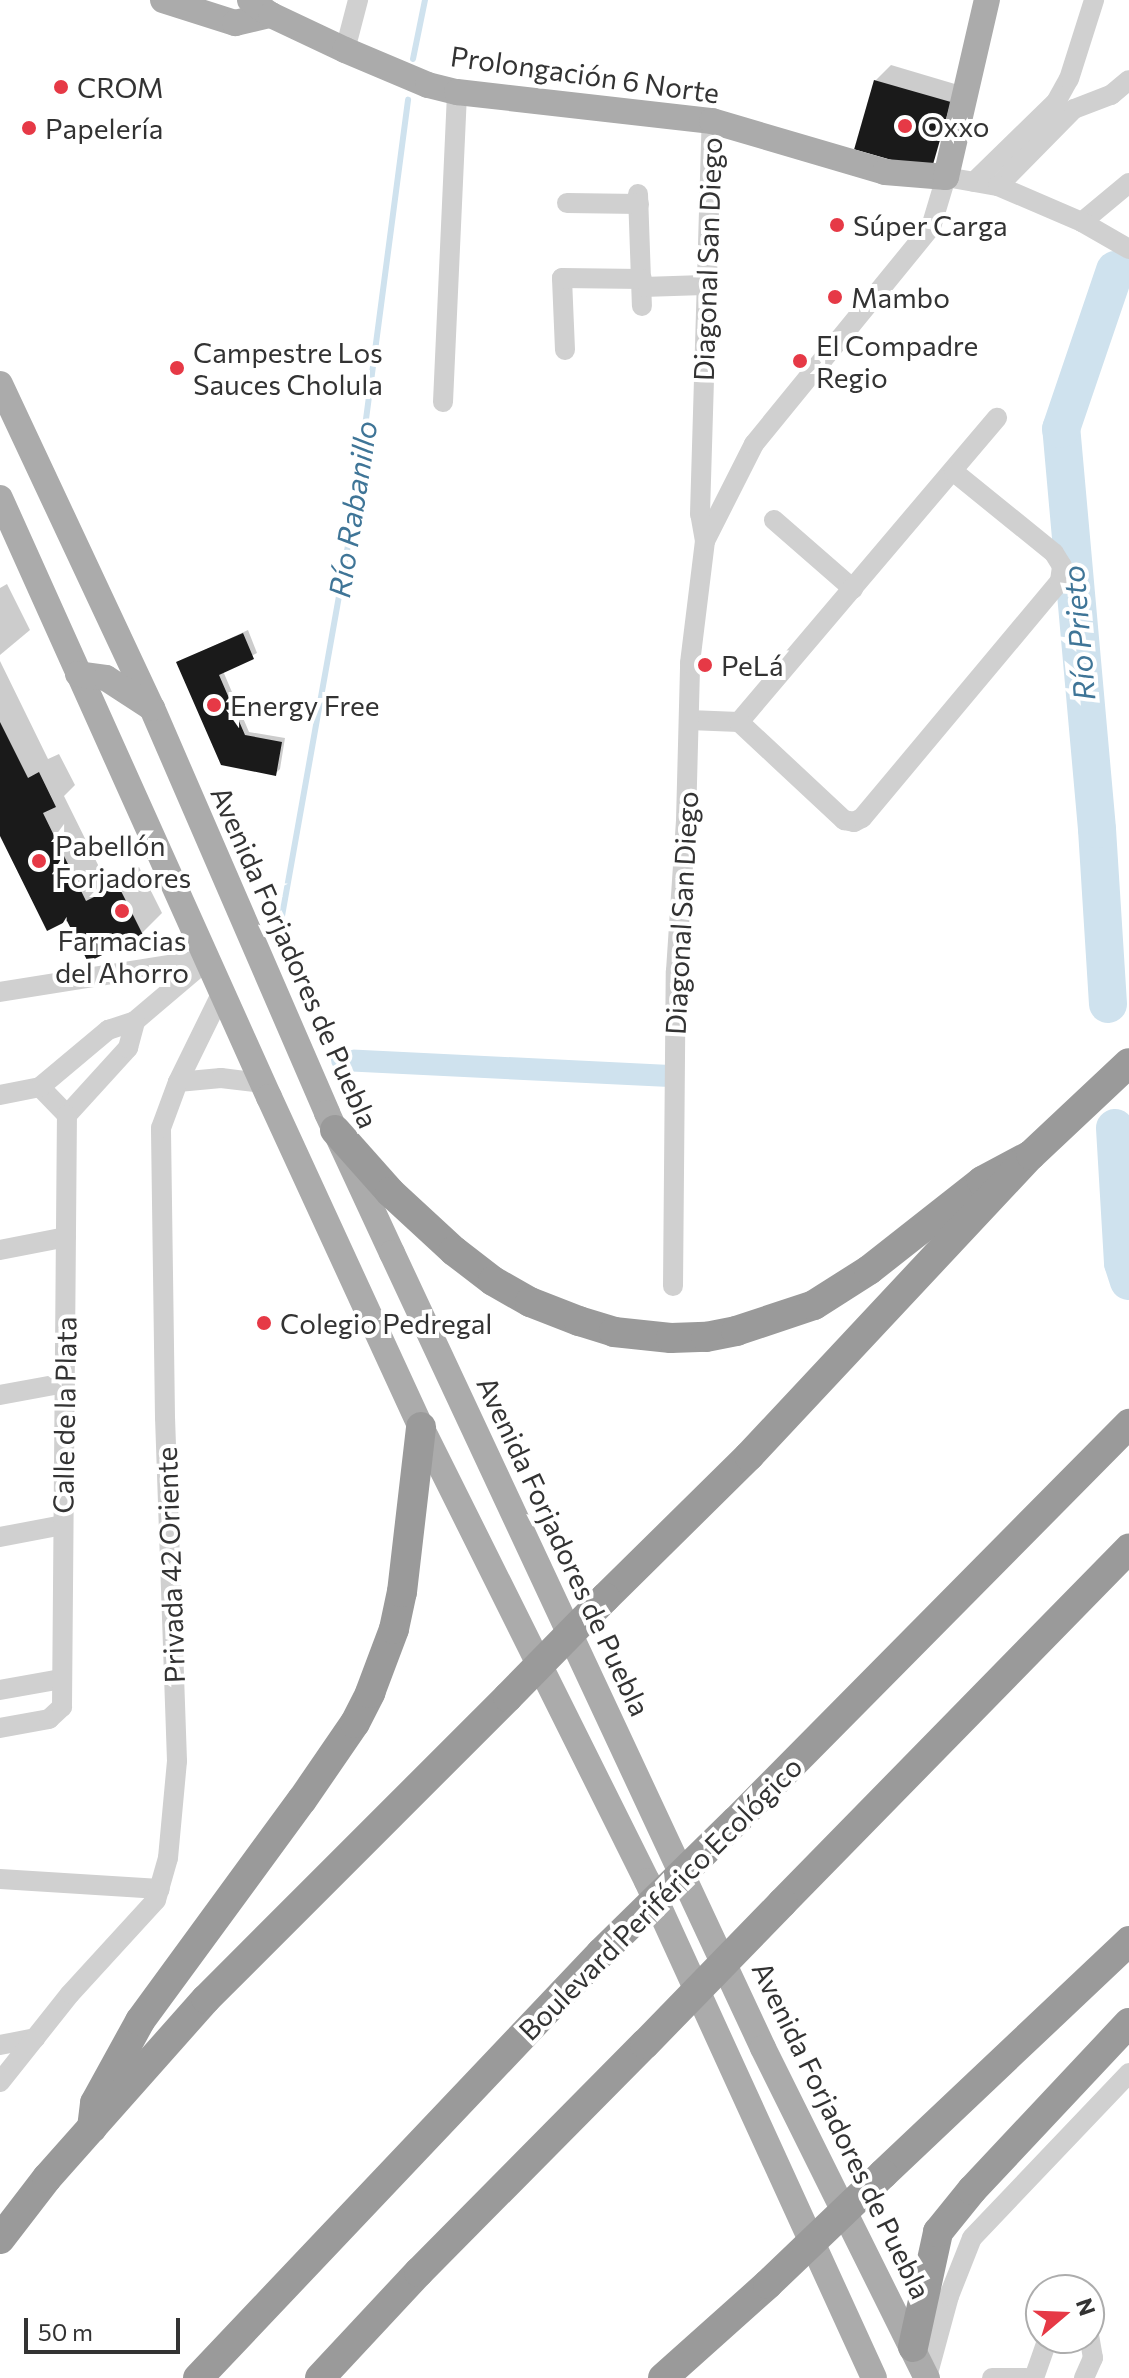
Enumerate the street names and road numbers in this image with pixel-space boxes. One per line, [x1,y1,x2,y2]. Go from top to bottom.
street label: Prolongación 6 Norte [448,38,722,110]
street label: Diagonal San Diego [686,137,728,381]
street label: Avenida Forjadores de Puebla [204,781,386,1133]
street label: Diagonal San Diego [658,790,704,1036]
street label: Calle de la Plata [45,1316,83,1514]
street label: Avenida Forjadores de Puebla [470,1371,658,1721]
street label: Privada 42 Oriente [149,1446,191,1684]
street label: Boulevard Periférico Ecológico [511,1749,809,2047]
street label: Avenida Forjadores de Puebla [746,1956,938,2304]

